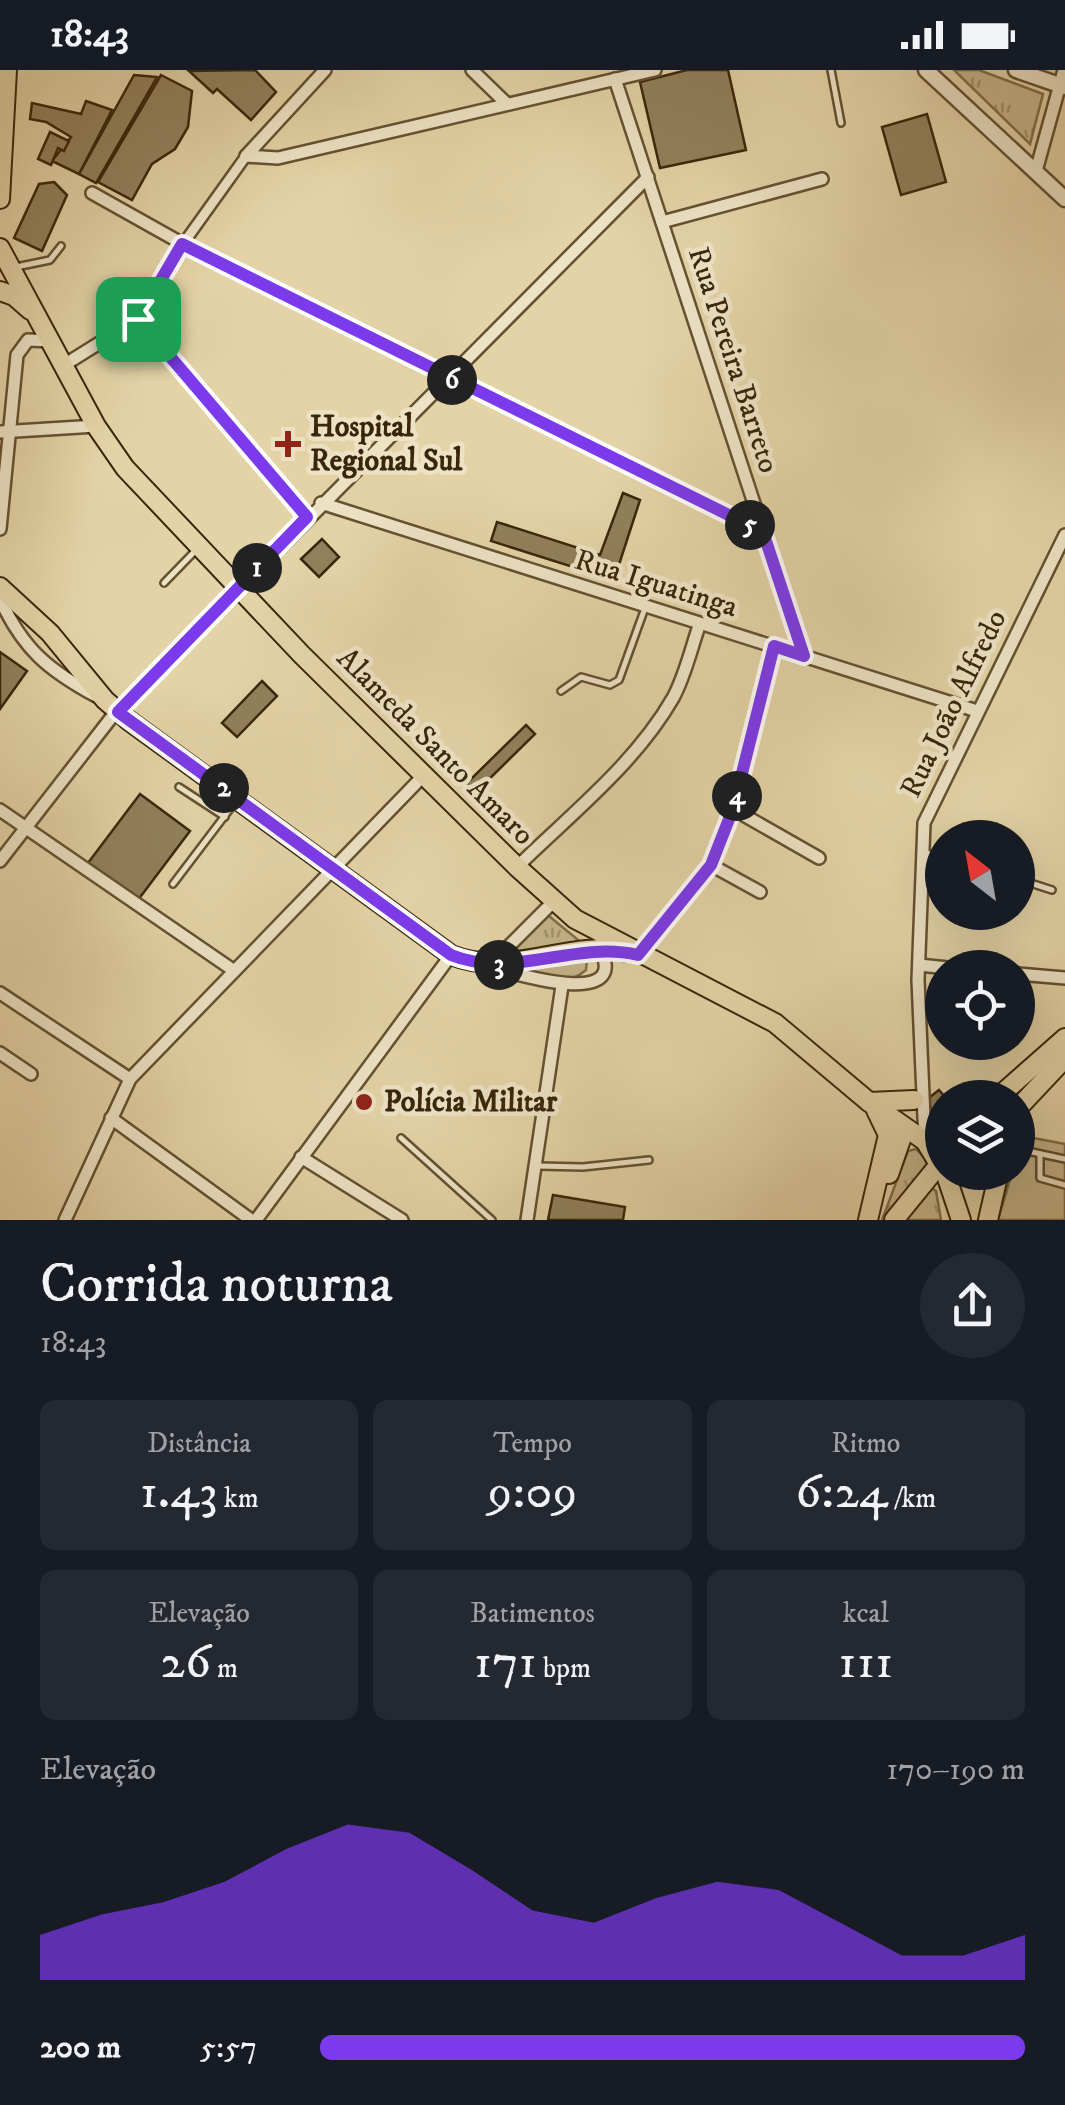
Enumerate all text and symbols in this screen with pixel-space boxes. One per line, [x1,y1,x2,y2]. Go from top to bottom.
text: 18:43 [50,11,129,59]
street label: Rua Pereira Barreto [679,242,787,478]
pin [96,277,181,362]
icon: arrive [111,292,166,347]
pin: 6 [427,355,477,405]
text: 6 [445,362,459,397]
place label: Hospital Regional Sul [310,409,463,480]
marker: Hospital Regional Sul [275,431,301,457]
pin: 5 [725,500,775,550]
text: 5 [743,507,757,542]
street label: Rua Iguatinga [570,542,742,626]
pin: 1 [232,543,282,593]
text: 1 [252,550,262,585]
street label: Rua João Alfredo [893,604,1015,804]
street label: Alameda Santo Amaro [328,640,542,854]
pin: 2 [199,763,249,813]
text: 2 [217,770,231,805]
pin: 4 [712,771,762,821]
text: 4 [729,778,745,813]
north arrow [925,820,1035,930]
map controls [925,820,1035,1190]
pin: 3 [474,940,524,990]
text: 3 [494,947,504,982]
button: locate [925,950,1035,1060]
button: layers [925,1080,1035,1190]
place label: Polícia Militar [384,1084,558,1121]
marker: Polícia Militar [353,1091,375,1113]
text: Corrida noturna [40,1251,393,1320]
button: share [920,1253,1025,1358]
text: 18:43 [40,1323,106,1363]
text: Distância [147,1426,251,1461]
text: Tempo [493,1426,572,1461]
text: Ritmo [831,1426,900,1461]
text: 1.43 [140,1461,218,1524]
text: 9:09 [488,1461,577,1524]
text: 6:24 [795,1461,888,1524]
text: km [218,1481,259,1516]
text: /km [888,1481,936,1516]
text: Elevação [148,1596,250,1631]
text: Batimentos [470,1596,595,1631]
text: kcal [843,1596,889,1631]
text: 26 [160,1631,211,1694]
text: 171 [474,1631,537,1694]
text: 111 [838,1631,893,1694]
text: m [211,1651,238,1686]
text: bpm [537,1651,591,1686]
text: Elevação [40,1750,156,1790]
text: 170–190 m [887,1750,1025,1790]
text: 200 m [40,2028,121,2068]
text: 5:57 [200,2028,257,2068]

